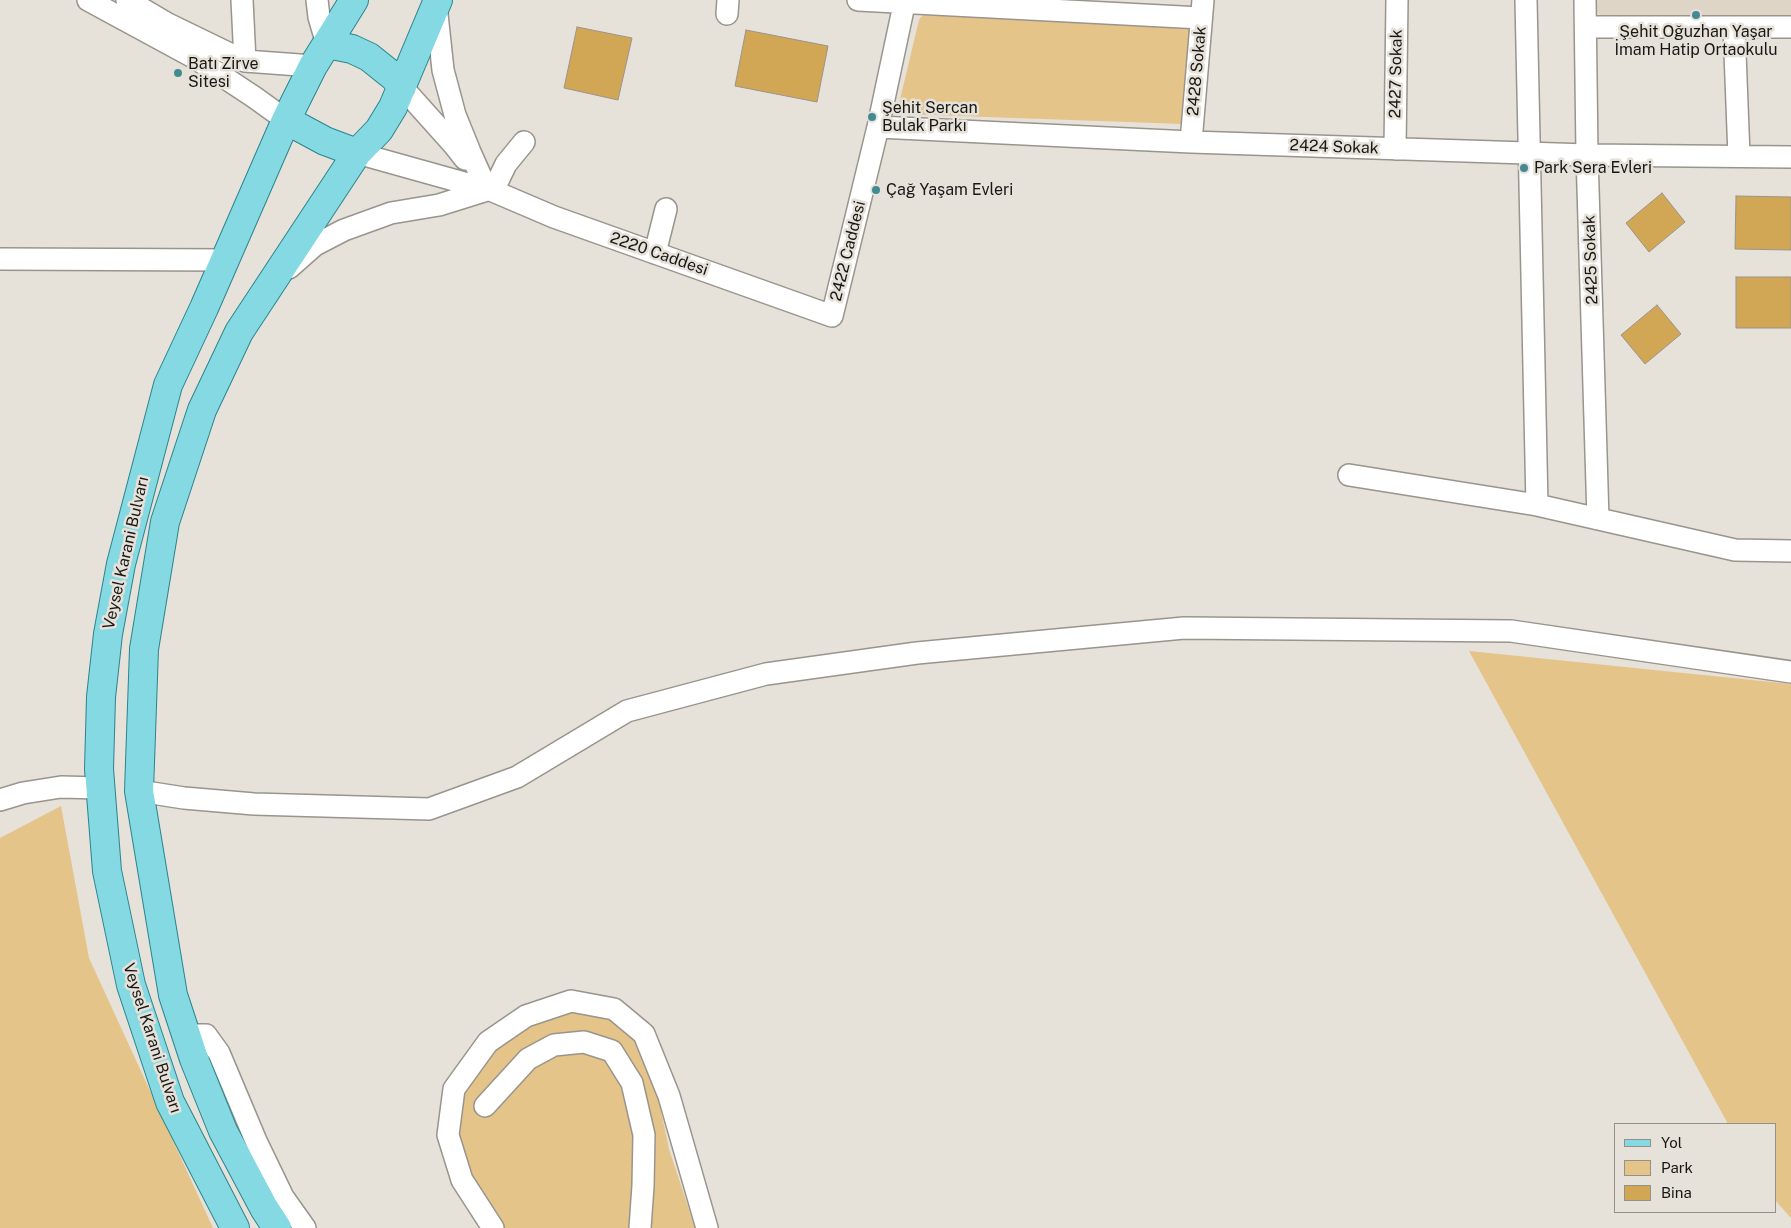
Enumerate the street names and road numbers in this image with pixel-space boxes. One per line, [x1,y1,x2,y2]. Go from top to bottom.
street label: 2428 Sokak [1184,25,1210,117]
street label: 2427 Sokak [1386,29,1406,119]
street label: 2424 Sokak [1289,136,1379,158]
street label: 2422 Caddesi [826,199,870,303]
street label: 2425 Sokak [1580,215,1602,305]
street label: 2220 Caddesi [608,228,710,280]
street label: Veysel Karani Bulvarı [99,475,153,631]
street label: Veysel Karani Bulvarı [119,961,185,1115]

